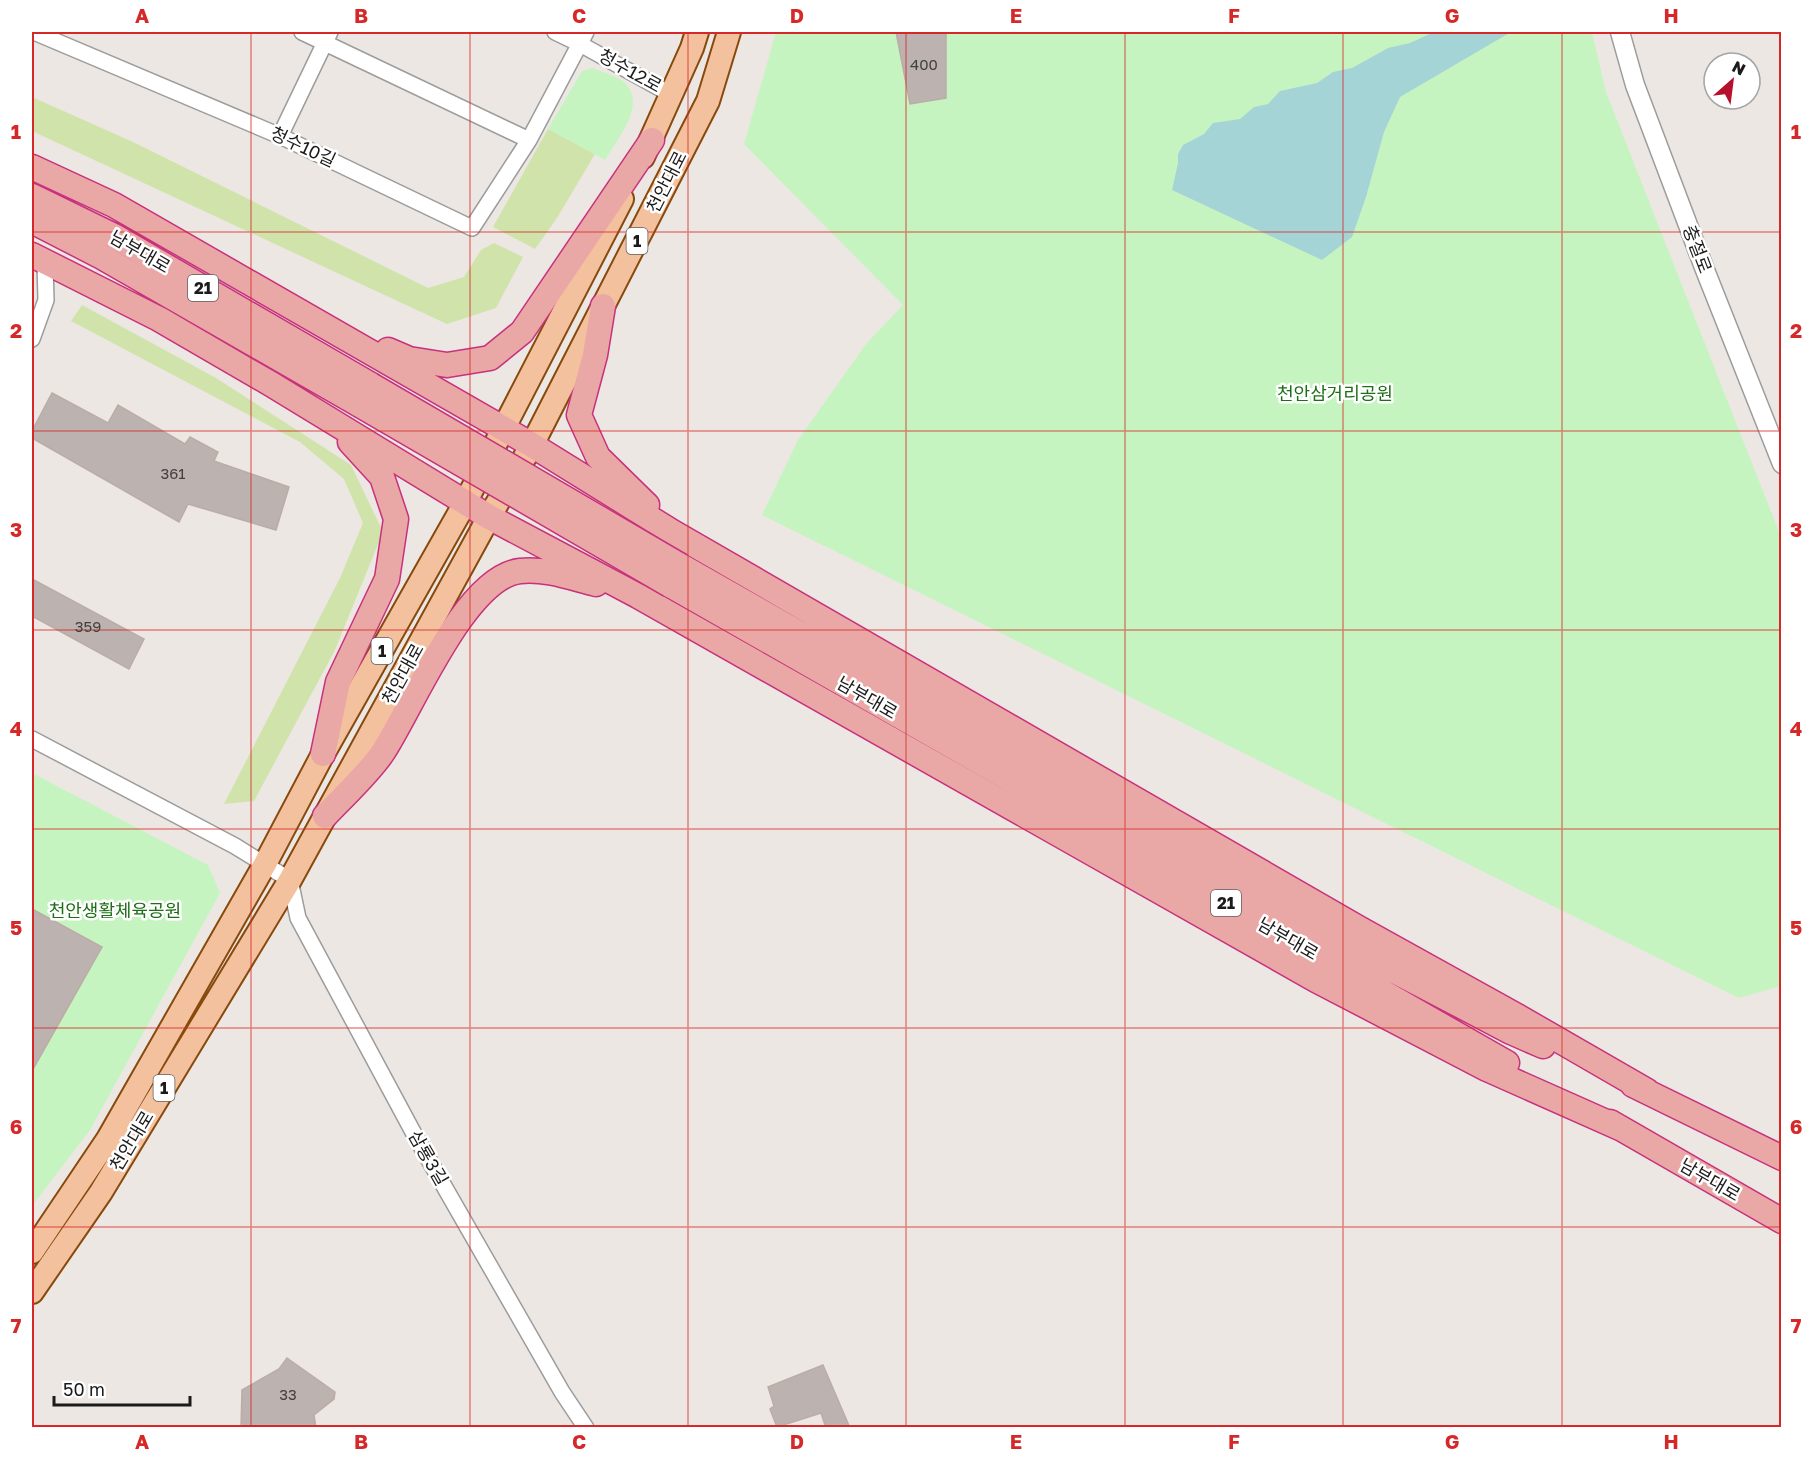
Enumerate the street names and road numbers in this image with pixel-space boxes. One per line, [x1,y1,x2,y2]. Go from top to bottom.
street label: 청수12로 [595,44,666,96]
street label: 청수10길 [267,121,340,171]
street label: 천안대로 [641,147,691,216]
street label: 충절로 [1679,222,1717,276]
street label: 남부대로 [106,225,175,277]
road number: 1 [626,228,648,254]
road number: 21 [188,275,218,301]
road number: 1 [372,638,392,664]
street label: 천안대로 [376,639,428,708]
street label: 남부대로 [833,671,902,723]
road number: 21 [1211,890,1241,916]
street label: 남부대로 [1254,912,1323,964]
road number: 1 [154,1075,174,1101]
street label: 천안대로 [105,1106,158,1175]
street label: 삼룡3길 [404,1126,453,1189]
street label: 남부대로 [1676,1153,1745,1205]

